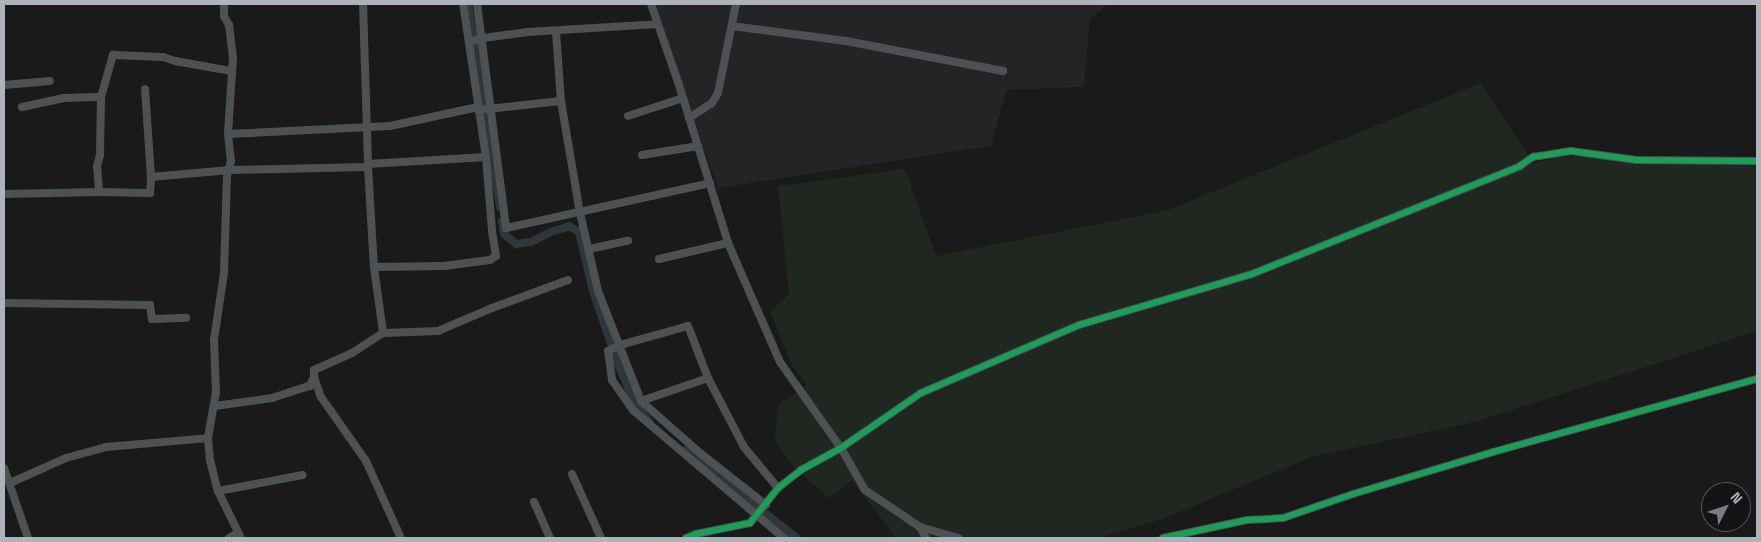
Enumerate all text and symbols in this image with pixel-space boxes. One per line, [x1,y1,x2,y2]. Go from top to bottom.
north arrow [1701,482,1751,532]
text: N [1727,488,1746,507]

